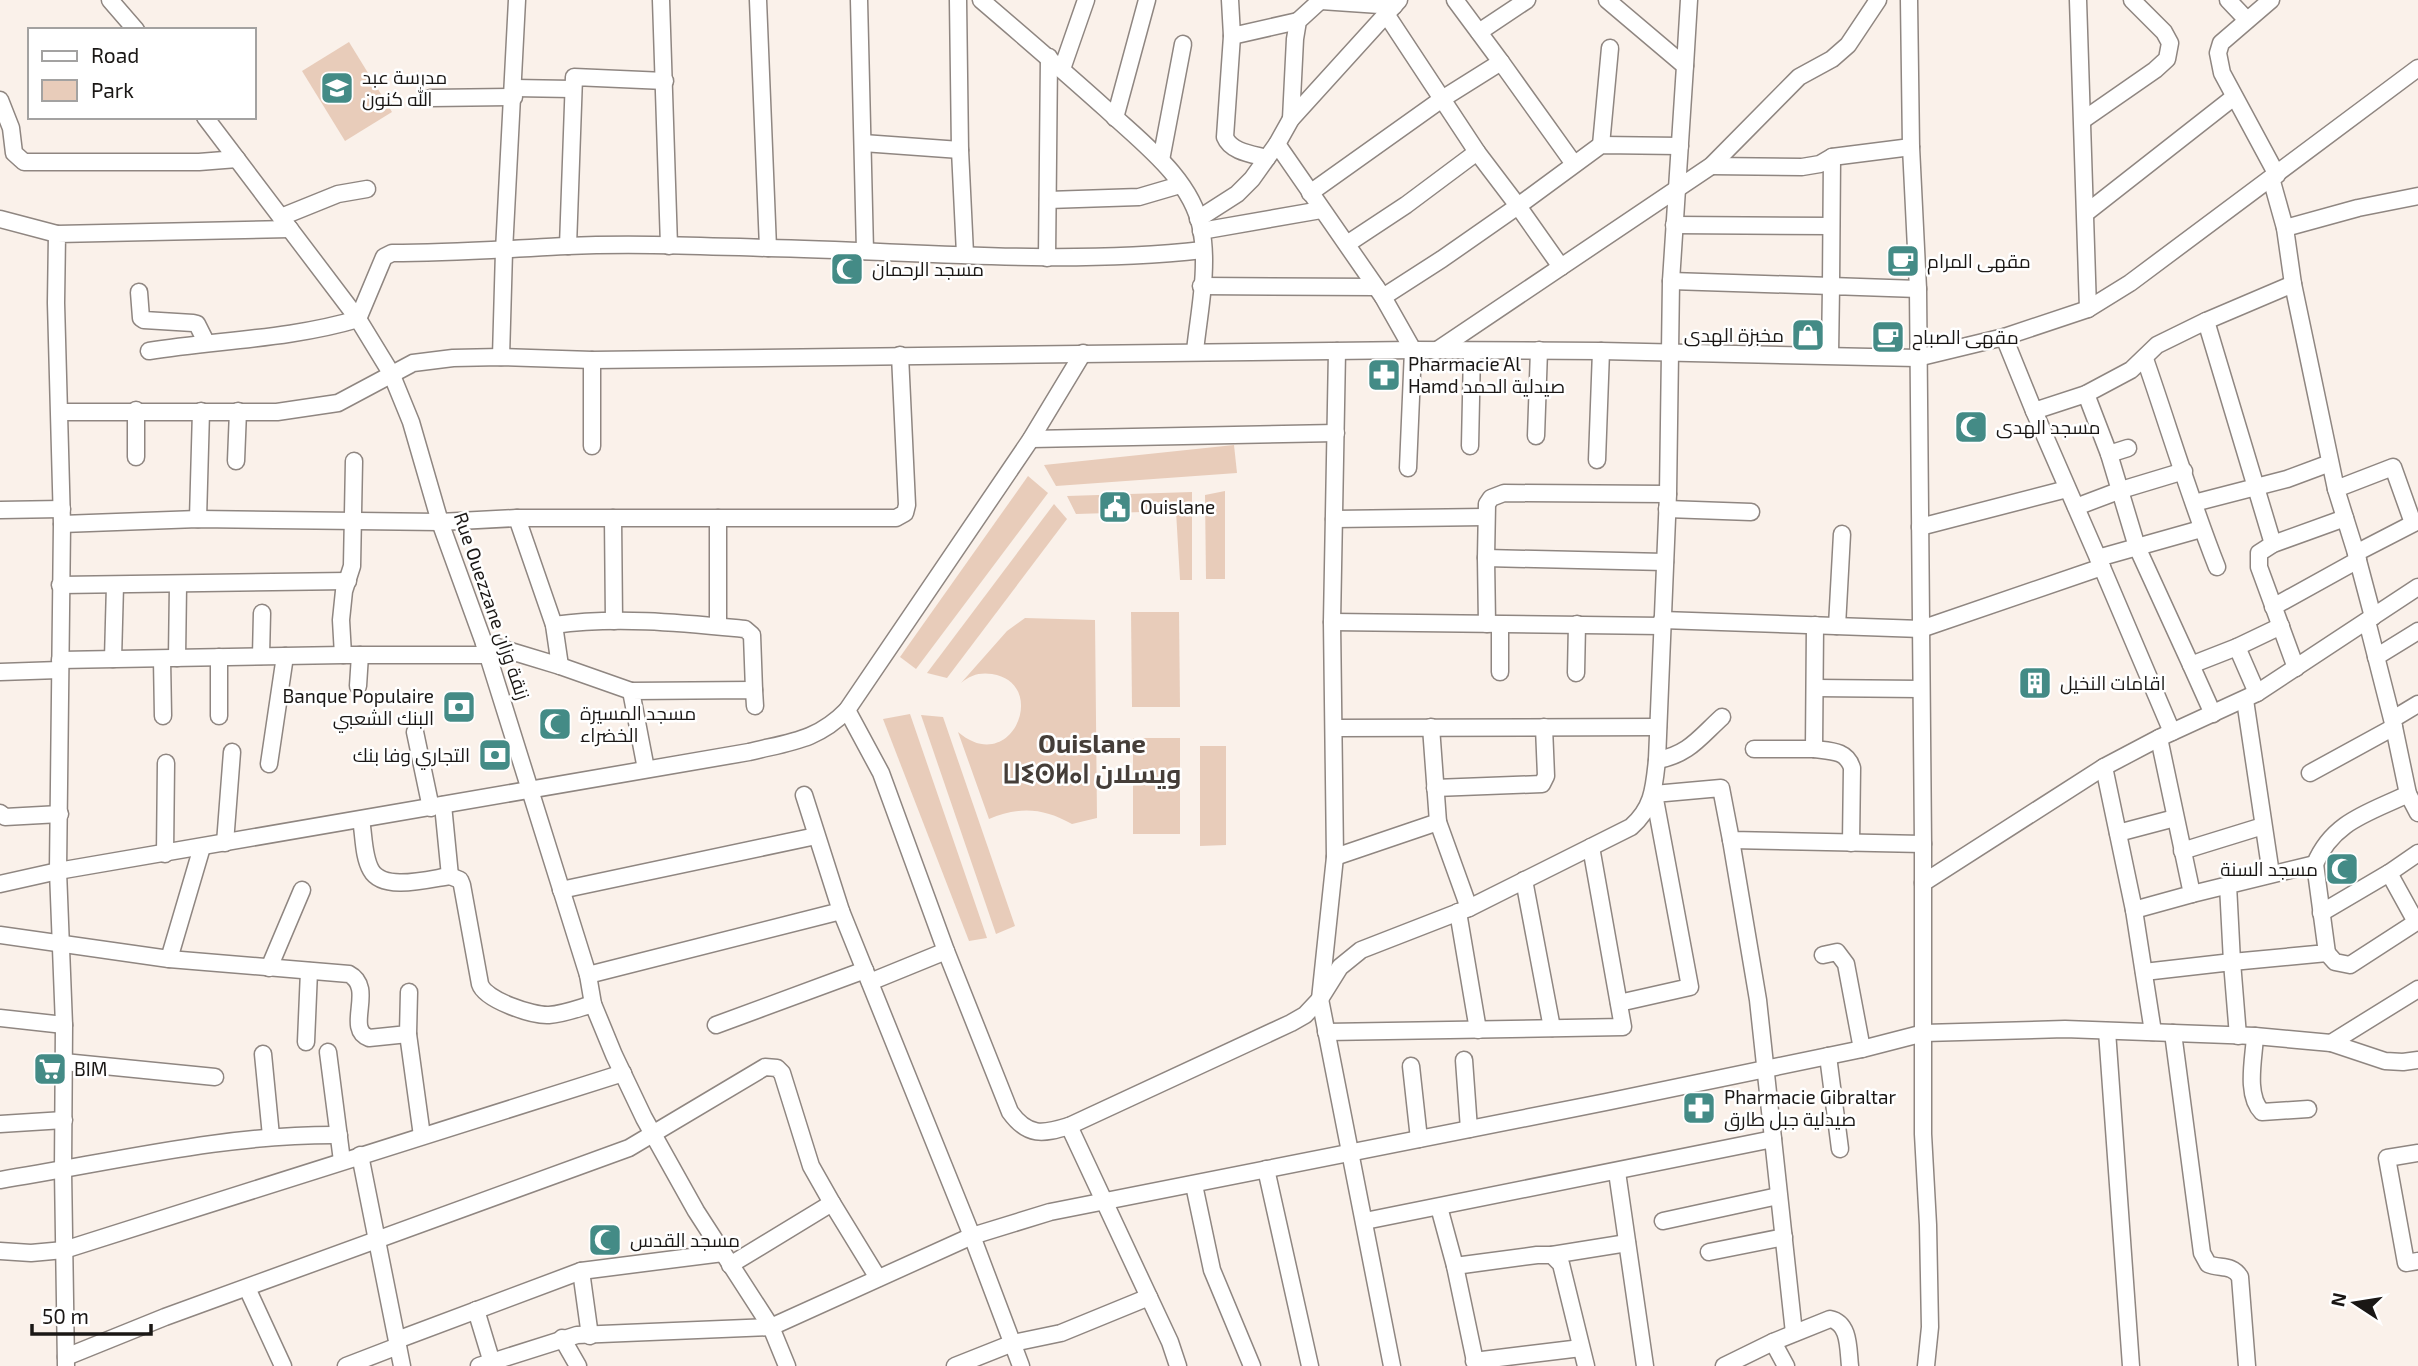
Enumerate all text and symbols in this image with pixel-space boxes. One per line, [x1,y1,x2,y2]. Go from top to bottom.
legend [28,28,256,119]
text: Road [91,42,139,67]
place label: مدرسة عبد الله كنون [362,65,447,111]
school or university icon: مدرسة عبد الله كنون [318,69,356,107]
text: Park [91,77,134,102]
cafe icon: مقهى المرام [1884,242,1922,280]
place label: مقهى المرام [1927,249,2031,275]
mosque icon: مسجد الرحمان [828,250,866,288]
place label: مسجد الرحمان [872,257,984,281]
shop icon: مخبزة الهدى [1789,316,1827,354]
cafe icon: مقهى الصباح [1869,318,1907,356]
place label: مخبزة الهدى [1684,323,1784,347]
place label: مقهى الصباح [1912,325,2019,351]
place label: Pharmacie Al Hamd صيدلية الحمد [1408,352,1565,397]
pharmacy icon: Pharmacie Al Hamd صيدلية الحمد [1365,356,1403,394]
mosque icon: مسجد الهدى [1952,408,1990,446]
place label: مسجد الهدى [1996,415,2100,439]
public building icon: Ouislane [1096,488,1134,526]
place label: Ouislane [1140,495,1215,518]
street label: Rue Ouezzane زنقة وزان [449,509,535,703]
building icon: اقامات النخيل [2016,664,2054,702]
place label: اقامات النخيل [2060,671,2166,695]
place label: Banque Populaire البنك الشعبي [283,684,434,733]
bank icon: Banque Populaire البنك الشعبي [440,688,478,726]
place label: مسجد المسيرة الخضراء [580,701,696,747]
mosque icon: مسجد المسيرة الخضراء [536,705,574,743]
district label: Ouislane ⵡⵉⵙⵍⴰⵏ ويسلان [1003,727,1181,789]
bank icon: التجاري وفا بنك [476,736,514,774]
place label: التجاري وفا بنك [353,743,470,770]
mosque icon: مسجد السنة [2323,850,2361,888]
place label: مسجد السنة [2220,857,2318,880]
supermarket icon: BIM [31,1050,69,1088]
place label: BIM [74,1057,107,1080]
place label: Pharmacie Gibraltar صيدلية جبل طارق [1724,1085,1897,1132]
pharmacy icon: Pharmacie Gibraltar صيدلية جبل طارق [1680,1089,1718,1127]
mosque icon: مسجد القدس [586,1221,624,1259]
place label: مسجد القدس [630,1228,740,1252]
north arrow [2320,1268,2390,1338]
text: N [2325,1290,2351,1308]
scale bar [32,1292,150,1336]
text: 50 m [42,1303,89,1328]

